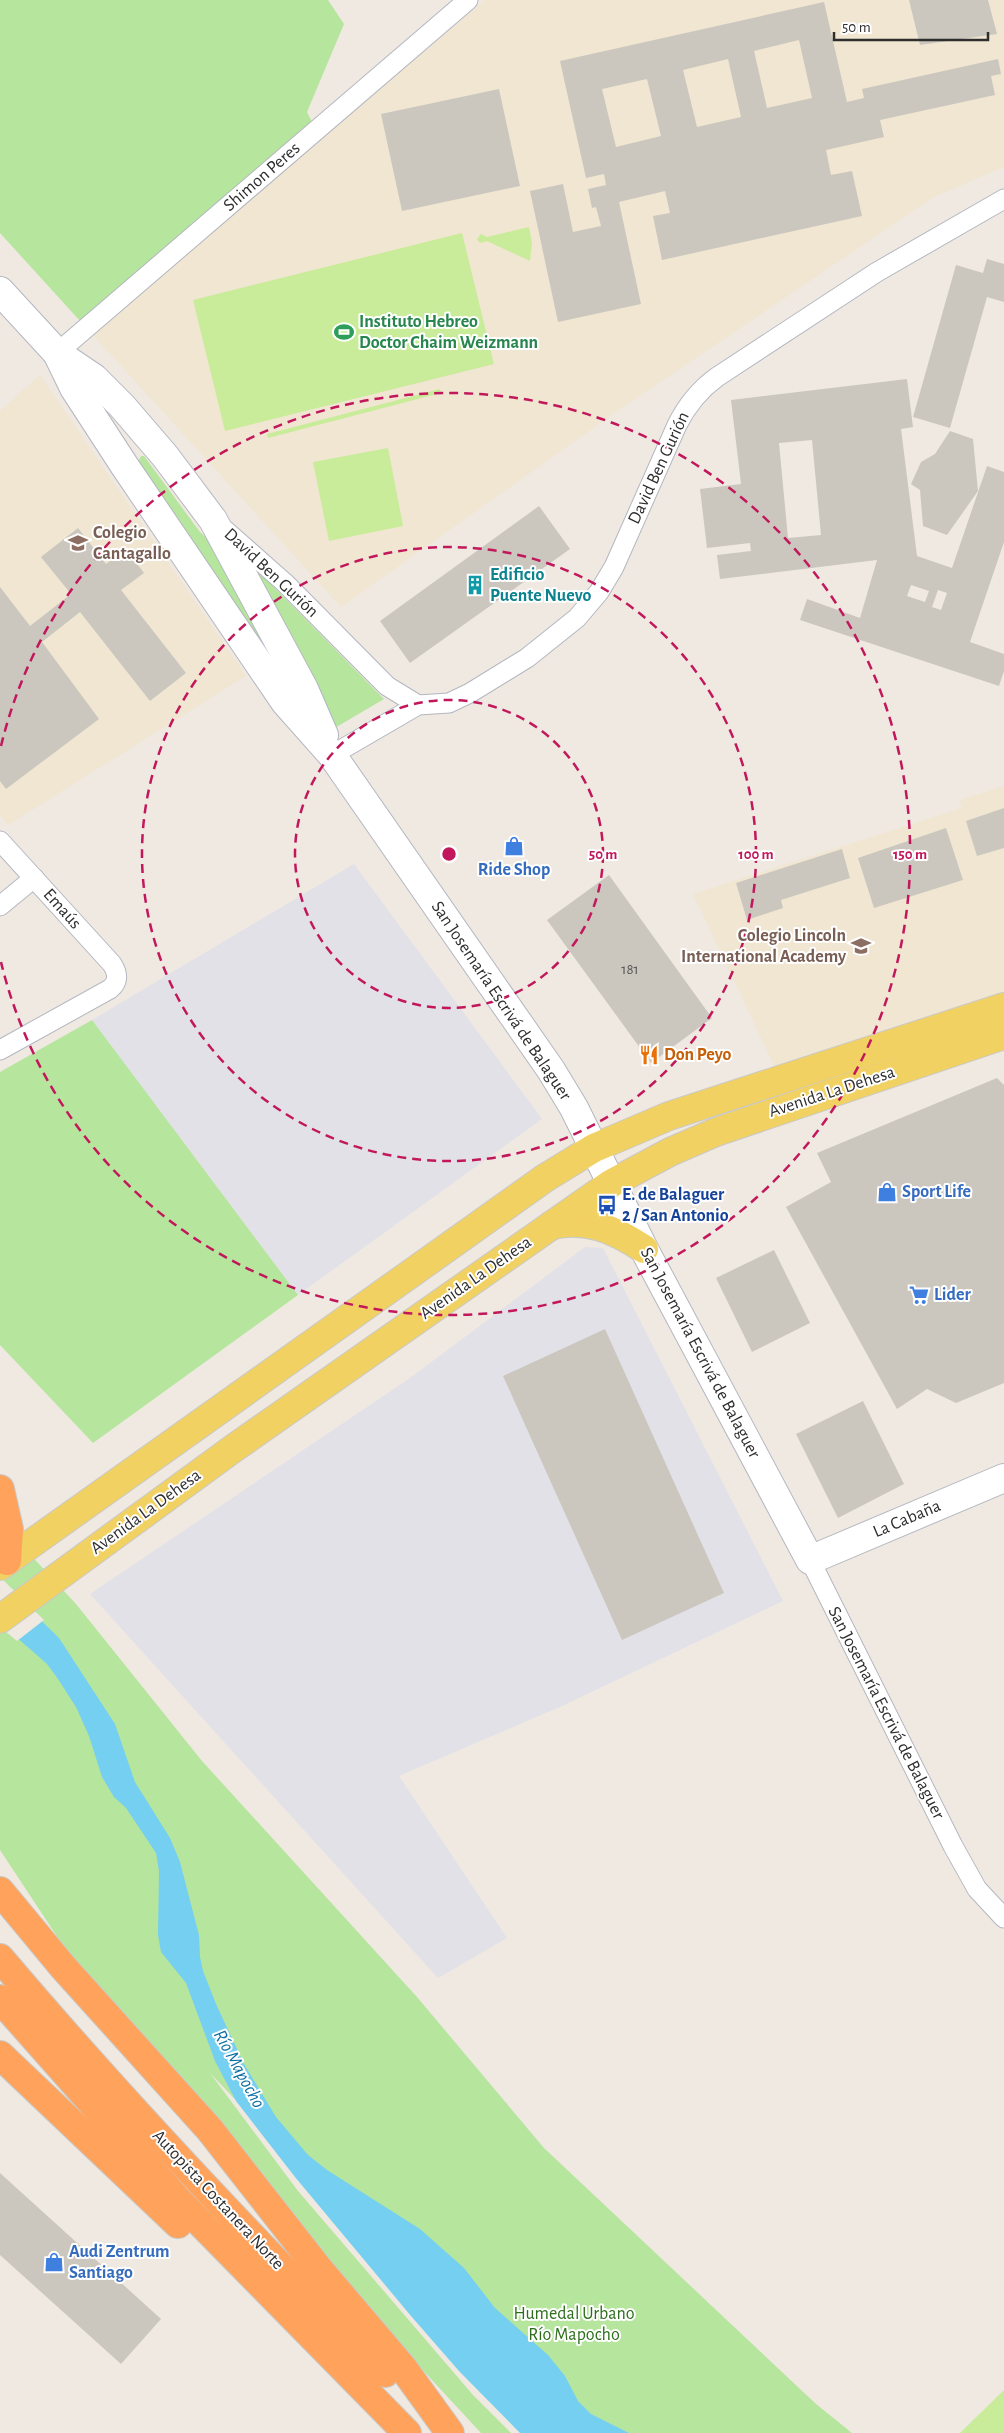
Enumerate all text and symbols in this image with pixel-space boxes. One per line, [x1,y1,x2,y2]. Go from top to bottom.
scale bar [834,10,988,42]
text: 50 m [842,20,871,35]
street label: Shimon Peres [220,139,304,215]
place label: Instituto Hebreo Doctor Chaim Weizmann [359,313,538,352]
sports icon: Instituto Hebreo Doctor Chaim Weizmann [333,321,355,343]
street label: David Ben Gurión [625,409,693,527]
place label: Colegio Cantagallo [93,524,171,563]
street label: David Ben Gurión [220,525,322,621]
school or university icon: Colegio Cantagallo [67,532,89,554]
place label: Edificio Puente Nuevo [490,566,591,605]
building icon: Edificio Puente Nuevo [464,574,486,596]
shop icon: Ride Shop [503,835,525,857]
centre of rings [440,845,458,863]
text: 50 m [589,847,617,862]
text: 100 m [738,847,774,862]
text: 150 m [893,847,927,862]
place label: Ride Shop [478,861,550,879]
street label: Emaús [40,885,84,933]
street label: San Josemaría Escrivá de Balaguer [428,898,574,1104]
place label: Colegio Lincoln International Academy [681,927,847,966]
school or university icon: Colegio Lincoln International Academy [850,935,872,957]
house number: 181 [621,962,639,977]
restaurant icon: Don Peyo [638,1044,660,1066]
place label: Don Peyo [664,1046,731,1064]
street label: Avenida La Dehesa [767,1063,897,1121]
shop icon: Sport Life [876,1181,898,1203]
place label: Sport Life [902,1183,971,1201]
place label: E. de Balaguer 2 / San Antonio [622,1186,729,1225]
bus stop icon: E. de Balaguer 2 / San Antonio [596,1194,618,1216]
street label: Avenida La Dehesa [417,1233,535,1323]
street label: San Josemaría Escrivá de Balaguer [637,1245,763,1461]
supermarket icon: Lider [908,1284,930,1306]
place label: Lider [934,1286,971,1304]
street label: Avenida La Dehesa [88,1466,204,1558]
street label: La Cabaña [871,1497,943,1541]
street label: San Josemaría Escrivá de Balaguer [824,1604,948,1822]
water label: Río Mapocho [210,2027,268,2112]
street label: Autopista Costanera Norte [149,2127,287,2273]
place label: Audi Zentrum Santiago [69,2243,170,2282]
shop icon: Audi Zentrum Santiago [43,2251,65,2273]
park label: Humedal Urbano Río Mapocho [513,2305,635,2344]

